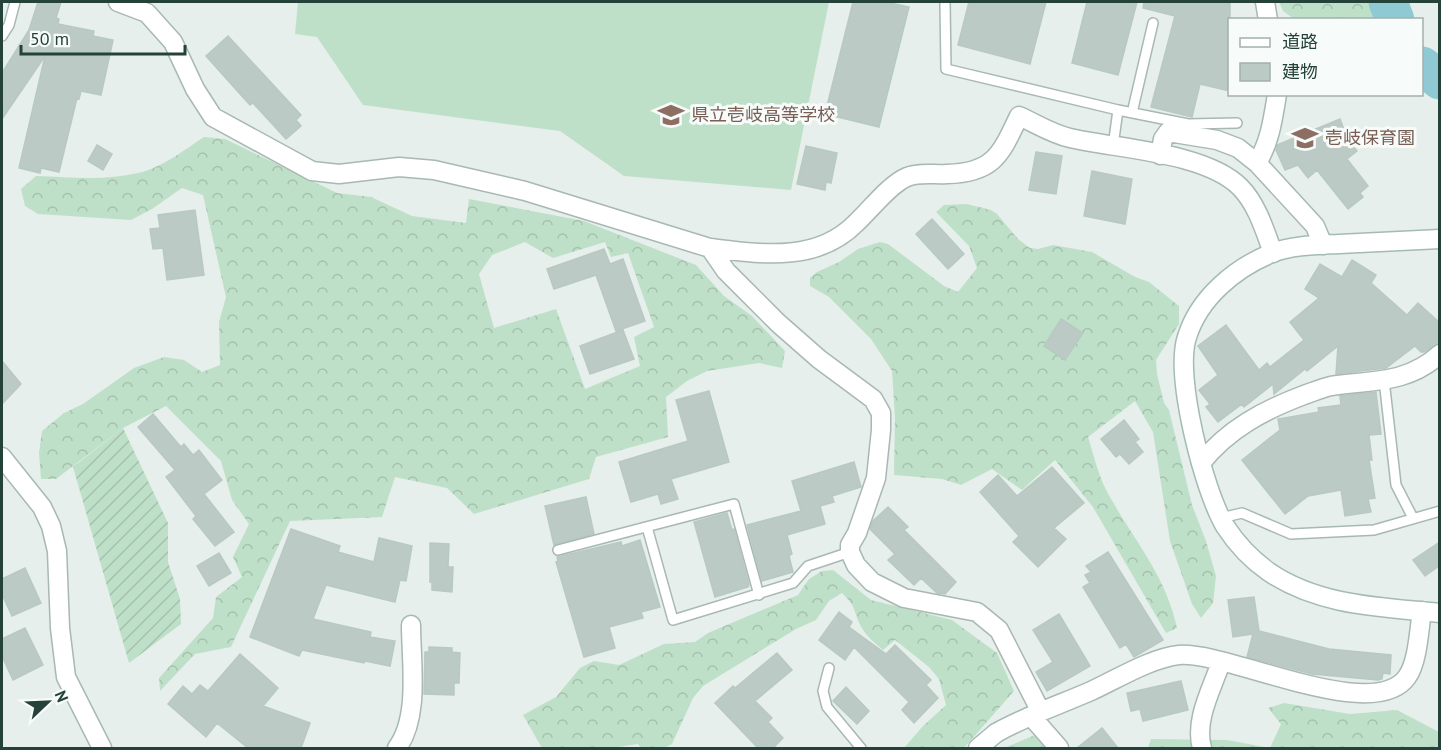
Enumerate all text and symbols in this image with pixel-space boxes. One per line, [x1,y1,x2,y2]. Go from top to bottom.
scale bar [21,18,184,56]
legend [1228,18,1423,96]
text: 50 m [30,27,69,50]
text: 道路 [1282,30,1318,53]
text: 建物 [1282,60,1318,83]
school or university icon: 県立壱岐高等学校 [656,100,686,130]
place label: 県立壱岐高等学校 [691,103,835,126]
school or university icon: 壱岐保育園 [1290,123,1320,153]
place label: 壱岐保育園 [1325,126,1415,149]
north arrow [18,672,78,732]
text: N [51,687,73,705]

